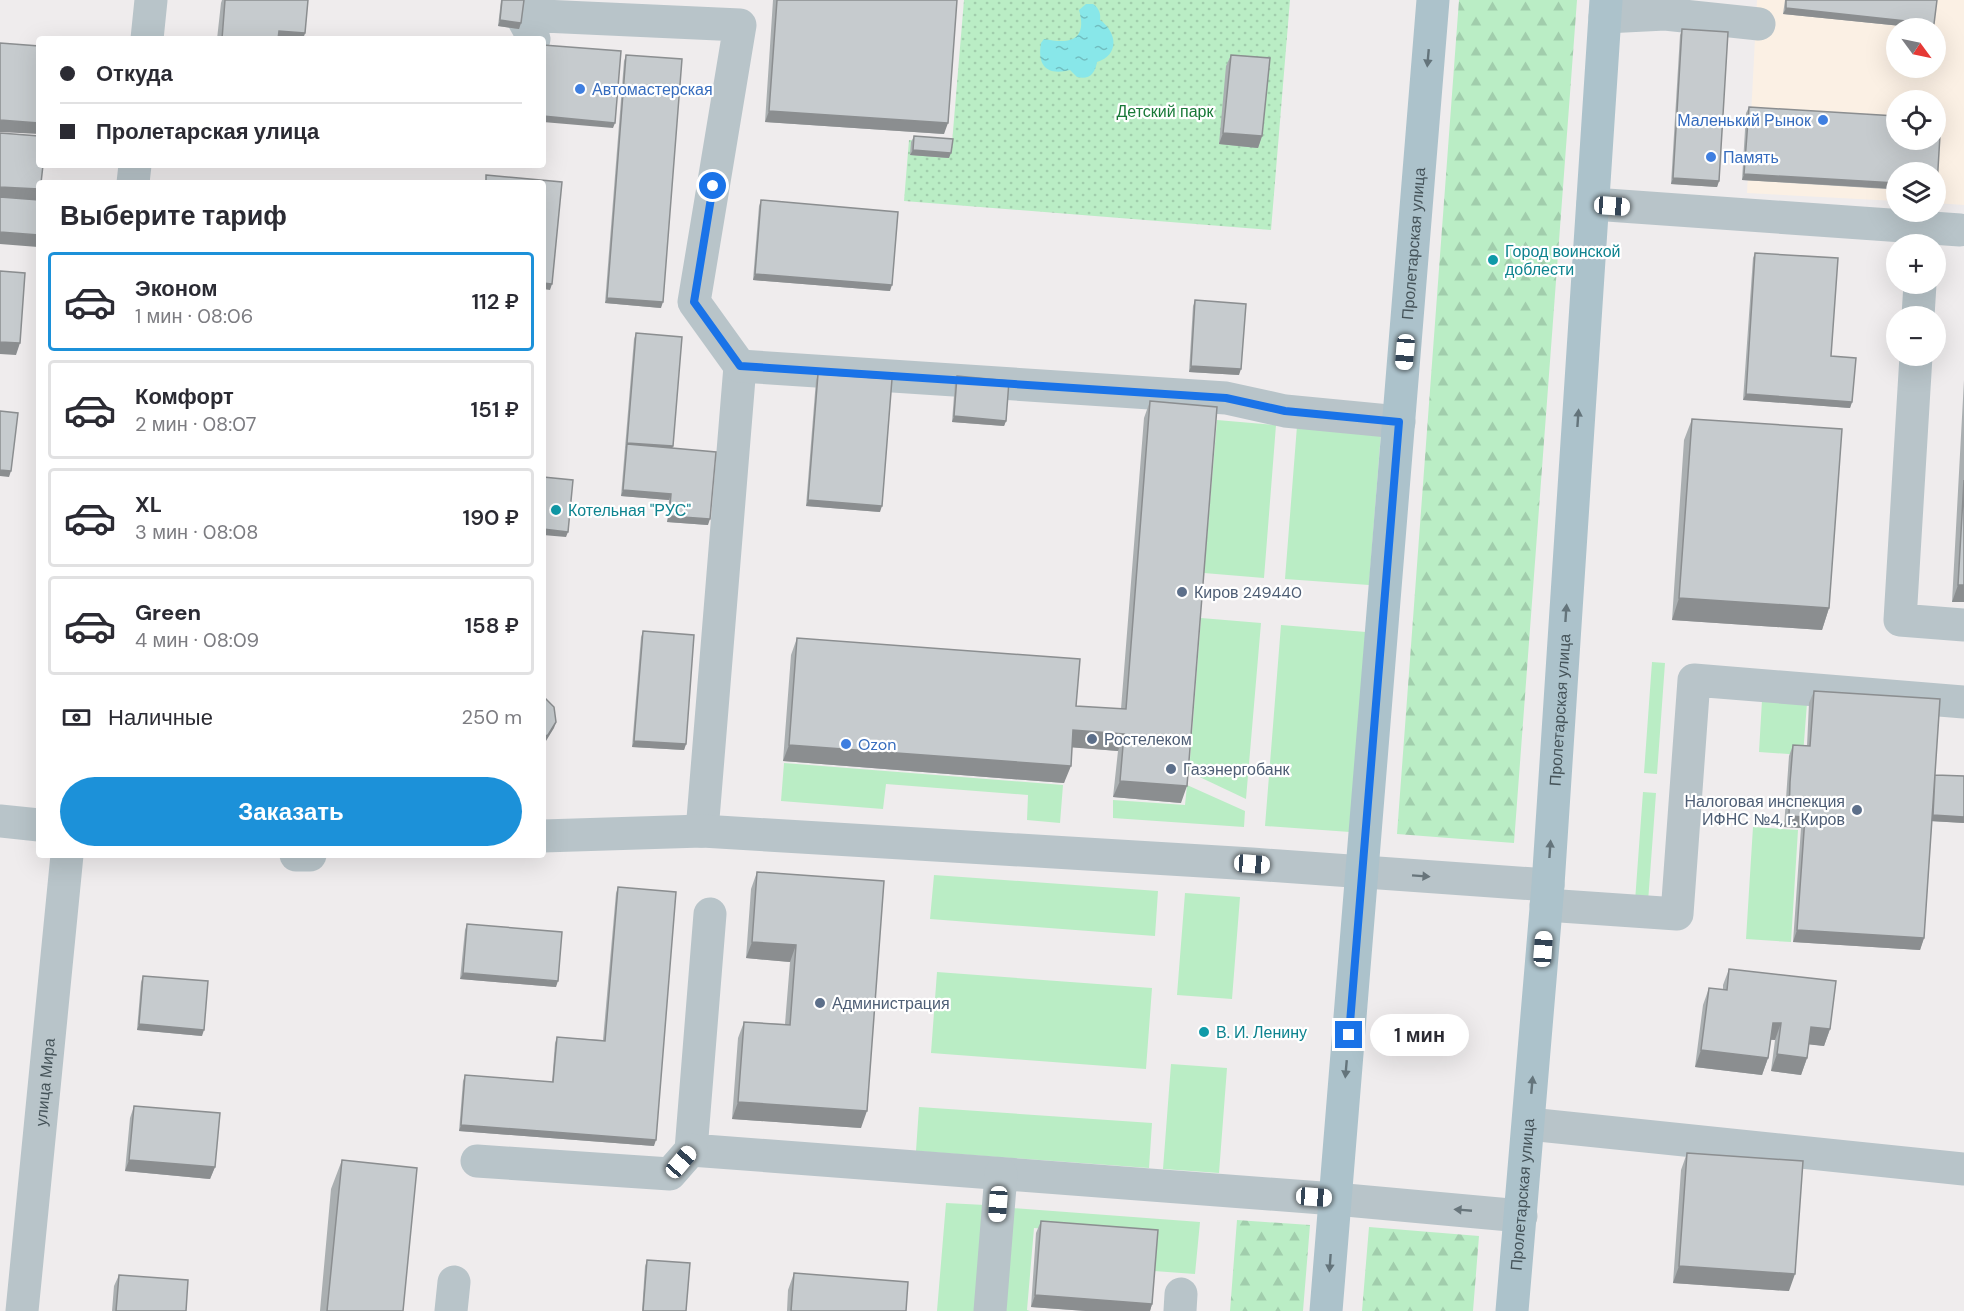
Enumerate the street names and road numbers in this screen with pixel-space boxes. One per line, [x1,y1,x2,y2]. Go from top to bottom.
street label: Пролетарская улица [1396,166,1430,321]
street label: Пролетарская улица [1544,633,1575,787]
street label: улица Мира [30,1037,59,1127]
street label: Пролетарская улица [1505,1117,1539,1271]

